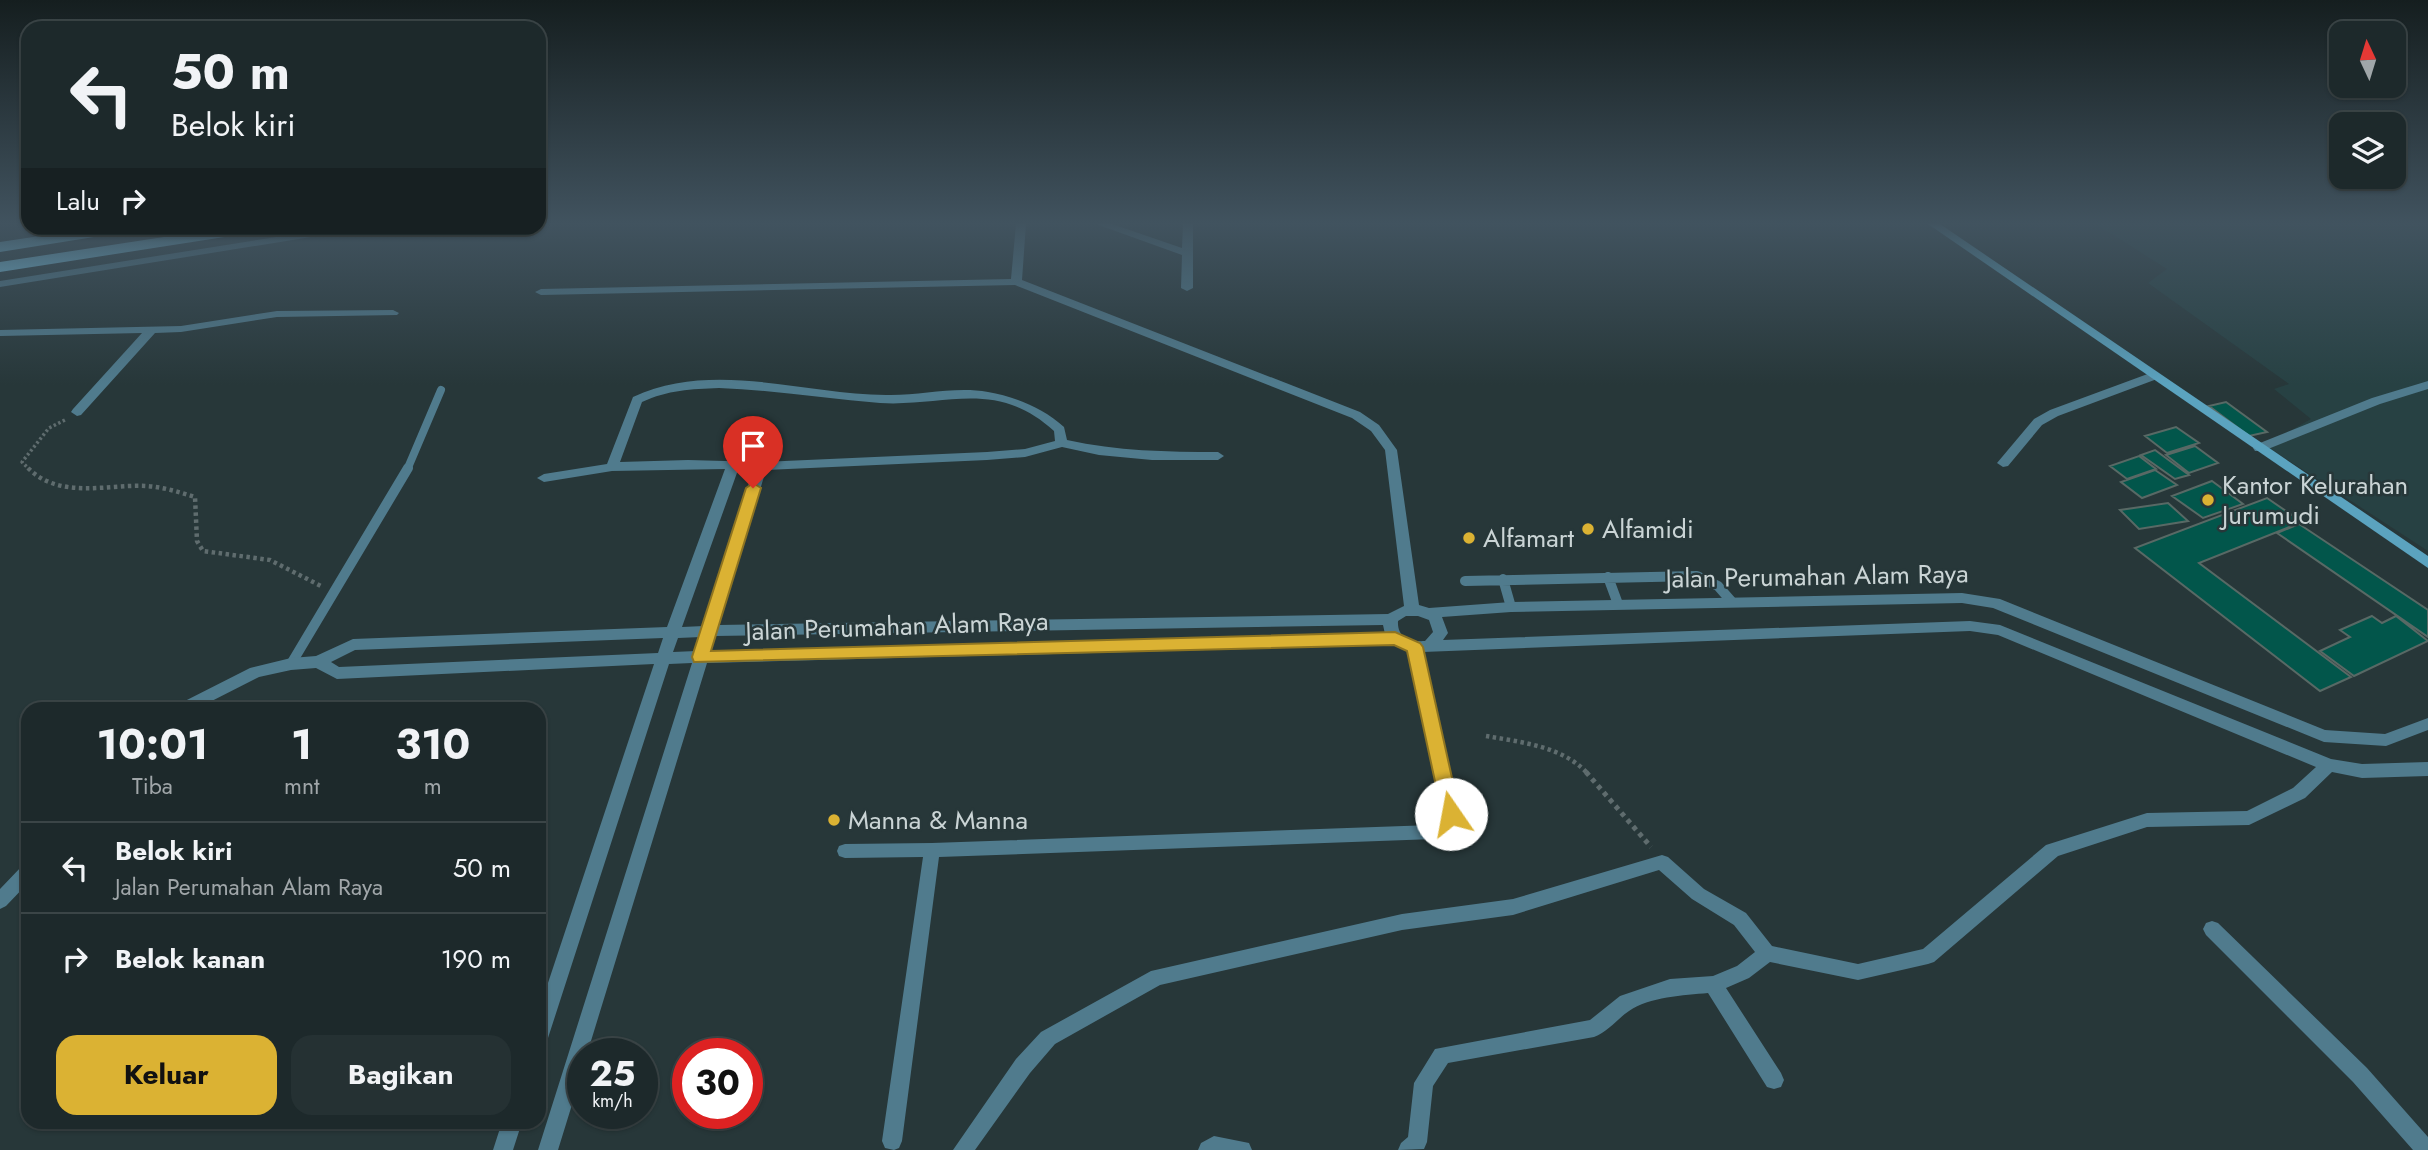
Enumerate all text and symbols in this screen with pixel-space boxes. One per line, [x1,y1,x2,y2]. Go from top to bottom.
north arrow [2329,21,2406,98]
map controls [2329,21,2406,189]
text: 50 m [171,37,290,107]
icon: left [56,49,147,140]
text: Belok kiri [171,102,296,148]
button: layers [2329,112,2406,189]
text: Lalu [56,182,100,220]
icon: right [114,182,152,220]
pin [723,416,783,488]
icon: arrive [734,427,772,465]
place label: Kantor Kelurahan Jurumudi [2219,466,2408,534]
marker: Kantor Kelurahan Jurumudi [2200,492,2216,508]
place label: Alfamidi [1602,510,1694,548]
place label: Alfamart [1483,519,1575,557]
marker: Alfamidi [1580,521,1596,537]
marker: Alfamart [1461,530,1477,546]
street label: Jalan Perumahan Alam Raya [1662,554,1969,598]
street label: Jalan Perumahan Alam Raya [742,602,1049,650]
text: 10:01 [97,714,208,775]
text: 1 [291,714,312,775]
text: 310 [395,714,470,775]
text: Tiba [132,769,173,803]
text: mnt [284,769,320,803]
text: m [424,769,442,803]
position arrow [1414,777,1488,851]
place label: Manna & Manna [848,801,1028,839]
marker: Manna & Manna [826,812,842,828]
text: Belok kiri [115,832,232,870]
icon: left [56,849,94,887]
text: 50 m [453,849,511,887]
text: Jalan Perumahan Alam Raya [115,870,383,904]
icon: right [56,940,94,978]
text: Belok kanan [115,940,265,978]
text: 190 m [441,940,511,978]
button: Keluar [56,1035,277,1115]
button: Bagikan [291,1035,511,1115]
speed limit sign: 30 [672,1038,763,1129]
text: 25 [590,1049,635,1099]
text: km/h [592,1088,633,1114]

